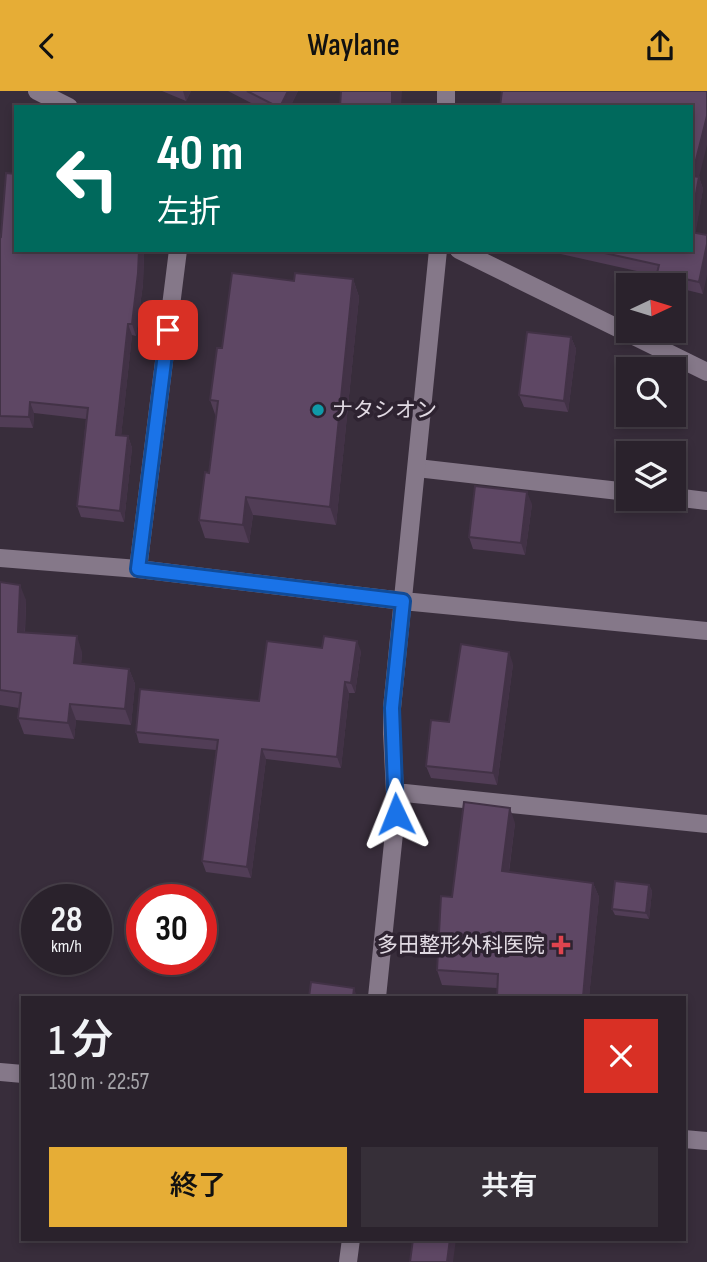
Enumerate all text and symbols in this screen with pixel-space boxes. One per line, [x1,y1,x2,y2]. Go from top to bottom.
text: Waylane [307,26,400,65]
icon: back [28,27,66,65]
icon: share [641,27,679,65]
text: 40 m [157,125,243,184]
icon: left [42,133,133,224]
text: 左折 [157,193,221,232]
north arrow [616,273,686,343]
map controls [616,273,686,511]
pin [138,300,198,360]
icon: arrive [149,311,187,349]
button: search [616,357,686,427]
place label: ナタシオン [332,398,437,423]
marker: ナタシオン [310,402,326,418]
button: layers [616,441,686,511]
position arrow [359,777,433,851]
speed limit sign: 30 [126,884,217,975]
text: 28 [51,899,82,942]
place label: 多田整形外科医院 [377,933,545,958]
marker: 多田整形外科医院 [551,935,571,955]
text: km/h [51,936,82,957]
text: 1 分 [49,1016,113,1067]
button: close [584,1019,658,1093]
text: 130 m · 22:57 [49,1068,149,1096]
button: 終了 [49,1147,347,1227]
button: 共有 [361,1147,658,1227]

